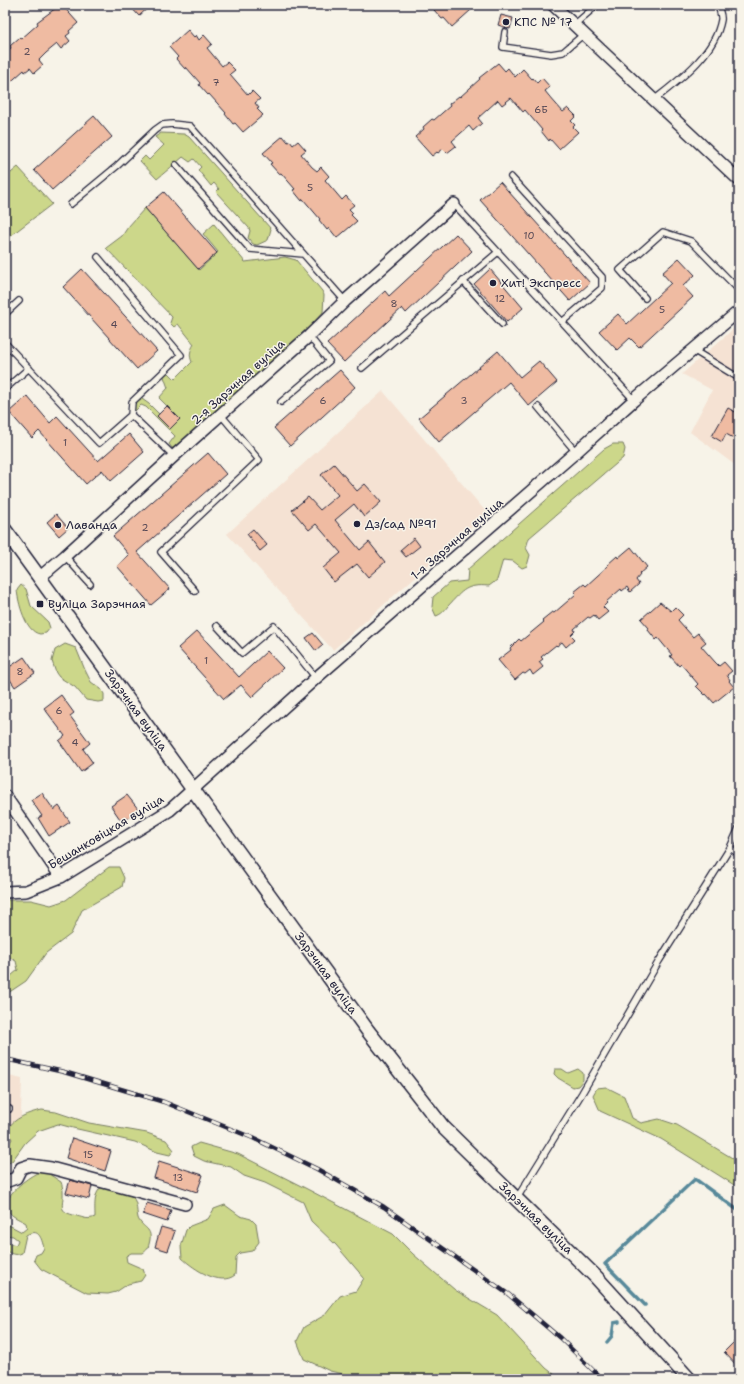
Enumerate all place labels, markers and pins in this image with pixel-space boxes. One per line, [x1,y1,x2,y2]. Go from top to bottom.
place label: КПС № 17 [514,14,573,30]
marker: КПС № 17 [501,17,511,27]
place label: Хит! Экспресс [501,275,581,291]
marker: Хит! Экспресс [488,278,498,288]
place label: Дз/сад №91 [365,516,437,532]
place label: Лаванда [66,517,118,533]
marker: Дз/сад №91 [352,519,362,529]
marker: Лаванда [53,520,63,530]
place label: Вуліца Зарэчная [48,596,146,612]
marker: Вуліца Зарэчная [35,599,45,609]

